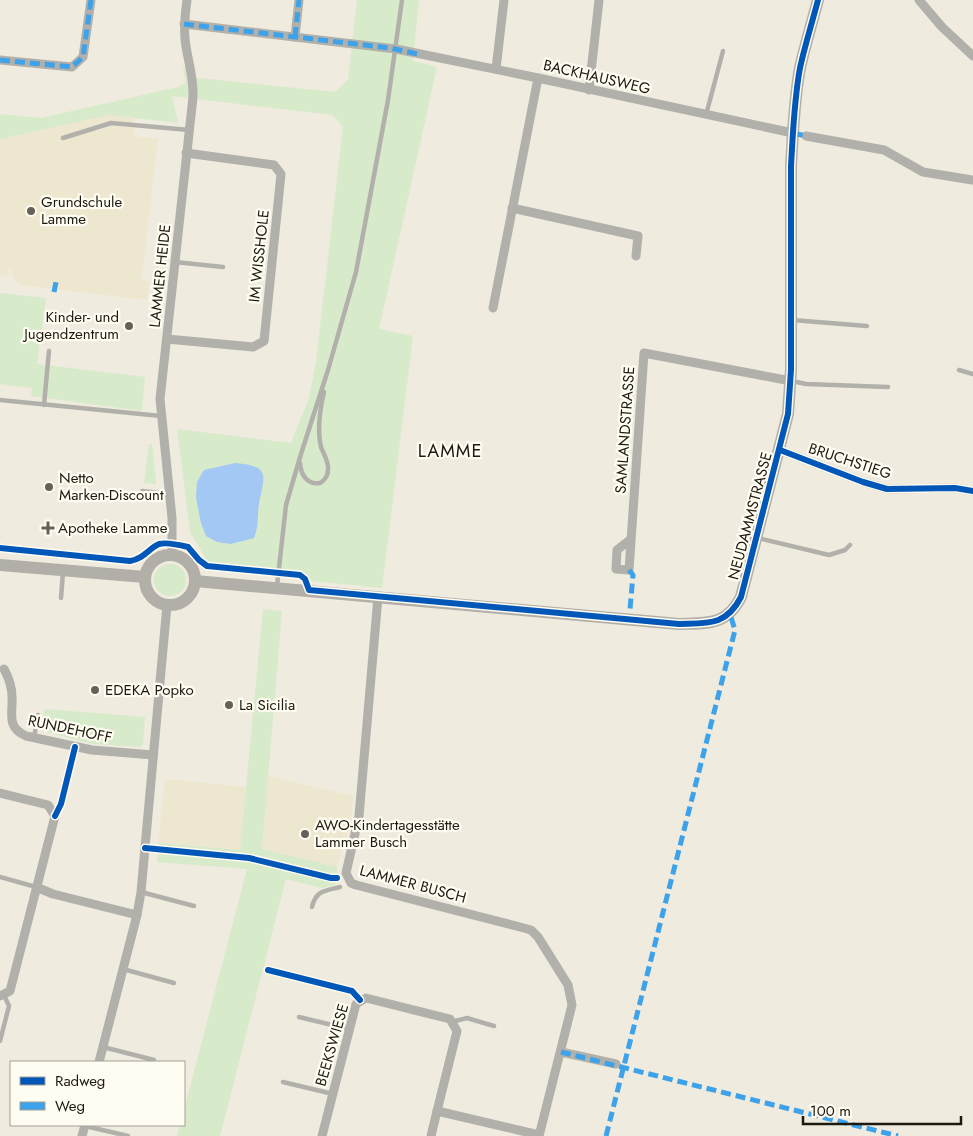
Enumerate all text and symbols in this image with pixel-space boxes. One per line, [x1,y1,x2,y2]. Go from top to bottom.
street label: BACKHAUSWEG [541,54,653,100]
place label: Grundschule Lamme [41,191,122,230]
marker: Grundschule Lamme [25,205,37,217]
street label: IM WISSHOLE [243,209,275,303]
street label: LAMMER HEIDE [144,223,176,329]
place label: Kinder- und Jugendzentrum [22,306,119,345]
marker: Kinder- und Jugendzentrum [123,320,135,332]
street label: SAMLANDSTRASSE [610,366,640,494]
street label: BRUCHSTIEG [806,437,894,485]
district label: LAMME [418,438,482,464]
street label: NEUDAMMSTRASSE [722,450,778,582]
place label: Netto Marken-Discount [59,467,164,506]
marker: Netto Marken-Discount [43,481,55,493]
place label: Apotheke Lamme [58,517,168,539]
marker: Apotheke Lamme [42,522,54,534]
place label: EDEKA Popko [105,679,194,701]
marker: EDEKA Popko [89,684,101,696]
place label: La Sicilia [239,694,295,716]
marker: La Sicilia [223,699,235,711]
street label: RUNDEHOFF [26,709,114,749]
place label: AWO-Kindertagesstätte Lammer Busch [315,814,460,853]
marker: AWO-Kindertagesstätte Lammer Busch [299,828,311,840]
street label: LAMMER BUSCH [357,859,469,909]
street label: BEEKSWIESE [310,1001,354,1089]
legend [10,1061,185,1126]
text: Radweg [55,1070,105,1092]
scale bar [803,1094,960,1126]
text: Weg [55,1095,85,1117]
text: 100 m [810,1100,851,1122]

